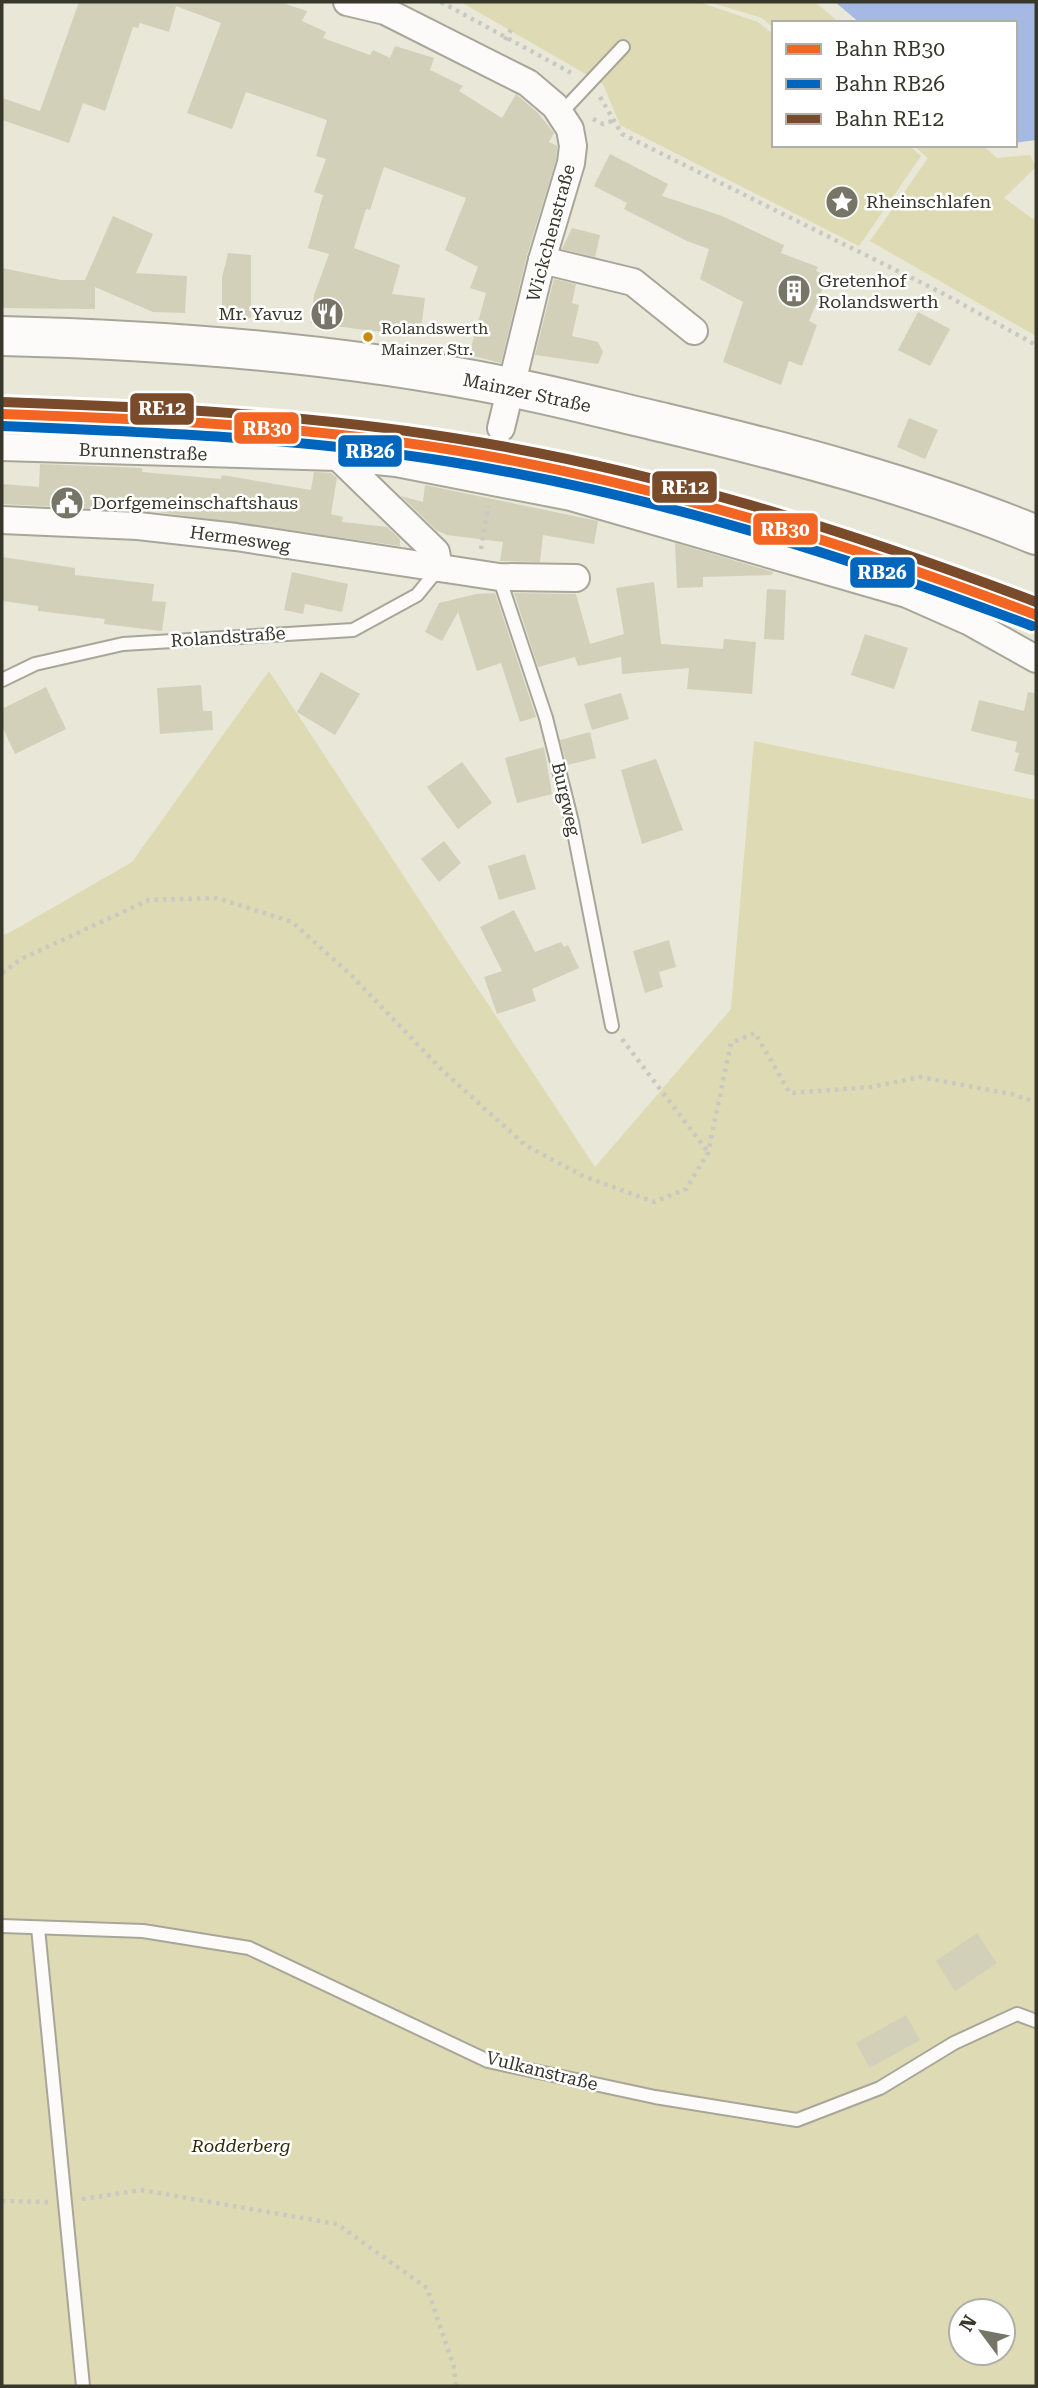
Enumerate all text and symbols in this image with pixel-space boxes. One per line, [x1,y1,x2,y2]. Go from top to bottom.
legend [772,21,1017,147]
text: Bahn RB30 [835,37,945,61]
text: Bahn RB26 [835,72,945,96]
text: Bahn RE12 [835,107,944,131]
street label: Wickchenstraße [522,162,579,304]
place icon: Rheinschlafen [823,183,861,221]
place label: Rheinschlafen [866,191,991,212]
place label: Gretenhof Rolandswerth [818,270,939,312]
building icon: Gretenhof Rolandswerth [775,272,813,310]
restaurant icon: Mr. Yavuz [308,295,346,333]
place label: Mr. Yavuz [218,303,303,324]
place label: Rolandswerth Mainzer Str. [381,319,488,359]
marker: Rolandswerth Mainzer Str. [361,330,375,344]
street label: Mainzer Straße [461,369,593,416]
line badge: RE12 [129,392,195,426]
text: RE12 [138,397,186,420]
line badge: RB30 [233,411,300,445]
text: RB30 [242,417,292,440]
line badge: RB26 [337,434,403,468]
street label: Brunnenstraße [78,439,208,464]
text: RB26 [345,440,395,463]
line badge: RE12 [651,470,718,504]
text: RE12 [661,476,709,499]
public building icon: Dorfgemeinschaftshaus [48,484,86,522]
place label: Dorfgemeinschaftshaus [92,492,298,513]
line badge: RB30 [752,512,819,546]
text: RB30 [760,518,810,541]
street label: Hermesweg [188,521,292,556]
line badge: RB26 [849,556,916,589]
text: RB26 [857,561,907,584]
street label: Rolandstraße [170,622,286,651]
street label: Burgweg [548,760,585,839]
street label: Vulkanstraße [484,2046,600,2095]
park label: Rodderberg [190,2135,291,2156]
north arrow [947,2297,1017,2367]
text: N [954,2311,982,2336]

